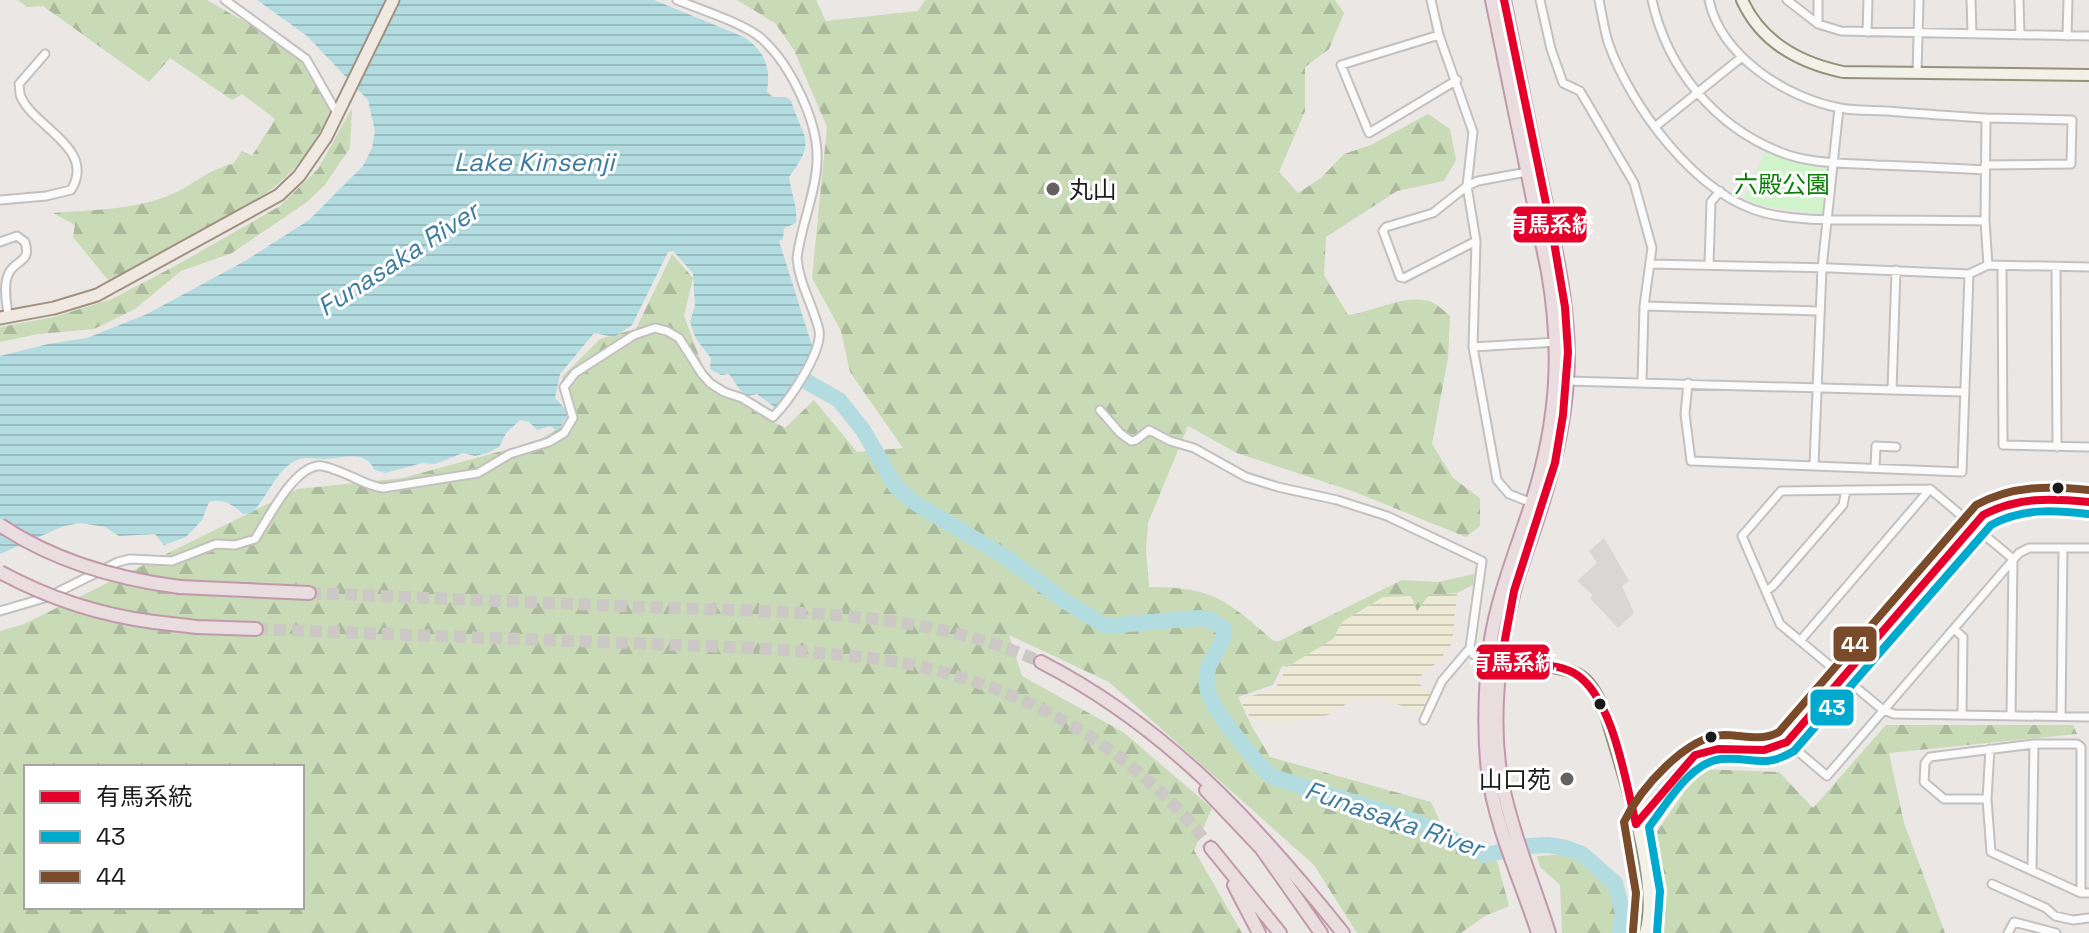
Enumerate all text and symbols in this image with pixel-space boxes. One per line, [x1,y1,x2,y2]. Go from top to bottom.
water label: Lake Kinsenji [454,145,617,179]
park label: 六殿公園 [1734,169,1830,200]
place label: 丸山 [1069,174,1117,205]
marker: 丸山 [1044,180,1062,198]
water label: Funasaka River [311,192,488,324]
line badge: 有馬系統 [1512,205,1588,244]
text: 有馬系統 [1506,210,1594,238]
unlabelled marker [2050,480,2066,496]
line badge: 44 [1832,625,1878,663]
text: 44 [1841,630,1869,658]
line badge: 有馬系統 [1475,643,1551,681]
text: 有馬系統 [1469,648,1557,676]
line badge: 43 [1809,688,1855,727]
text: 43 [1818,693,1846,721]
unlabelled marker [1592,696,1608,712]
unlabelled marker [1703,729,1719,745]
place label: 山口苑 [1479,764,1551,795]
legend [24,765,304,909]
marker: 山口苑 [1558,770,1576,788]
water label: Funasaka River [1301,773,1491,866]
text: 有馬系統 [96,781,192,812]
text: 43 [96,821,126,852]
text: 44 [96,861,126,892]

